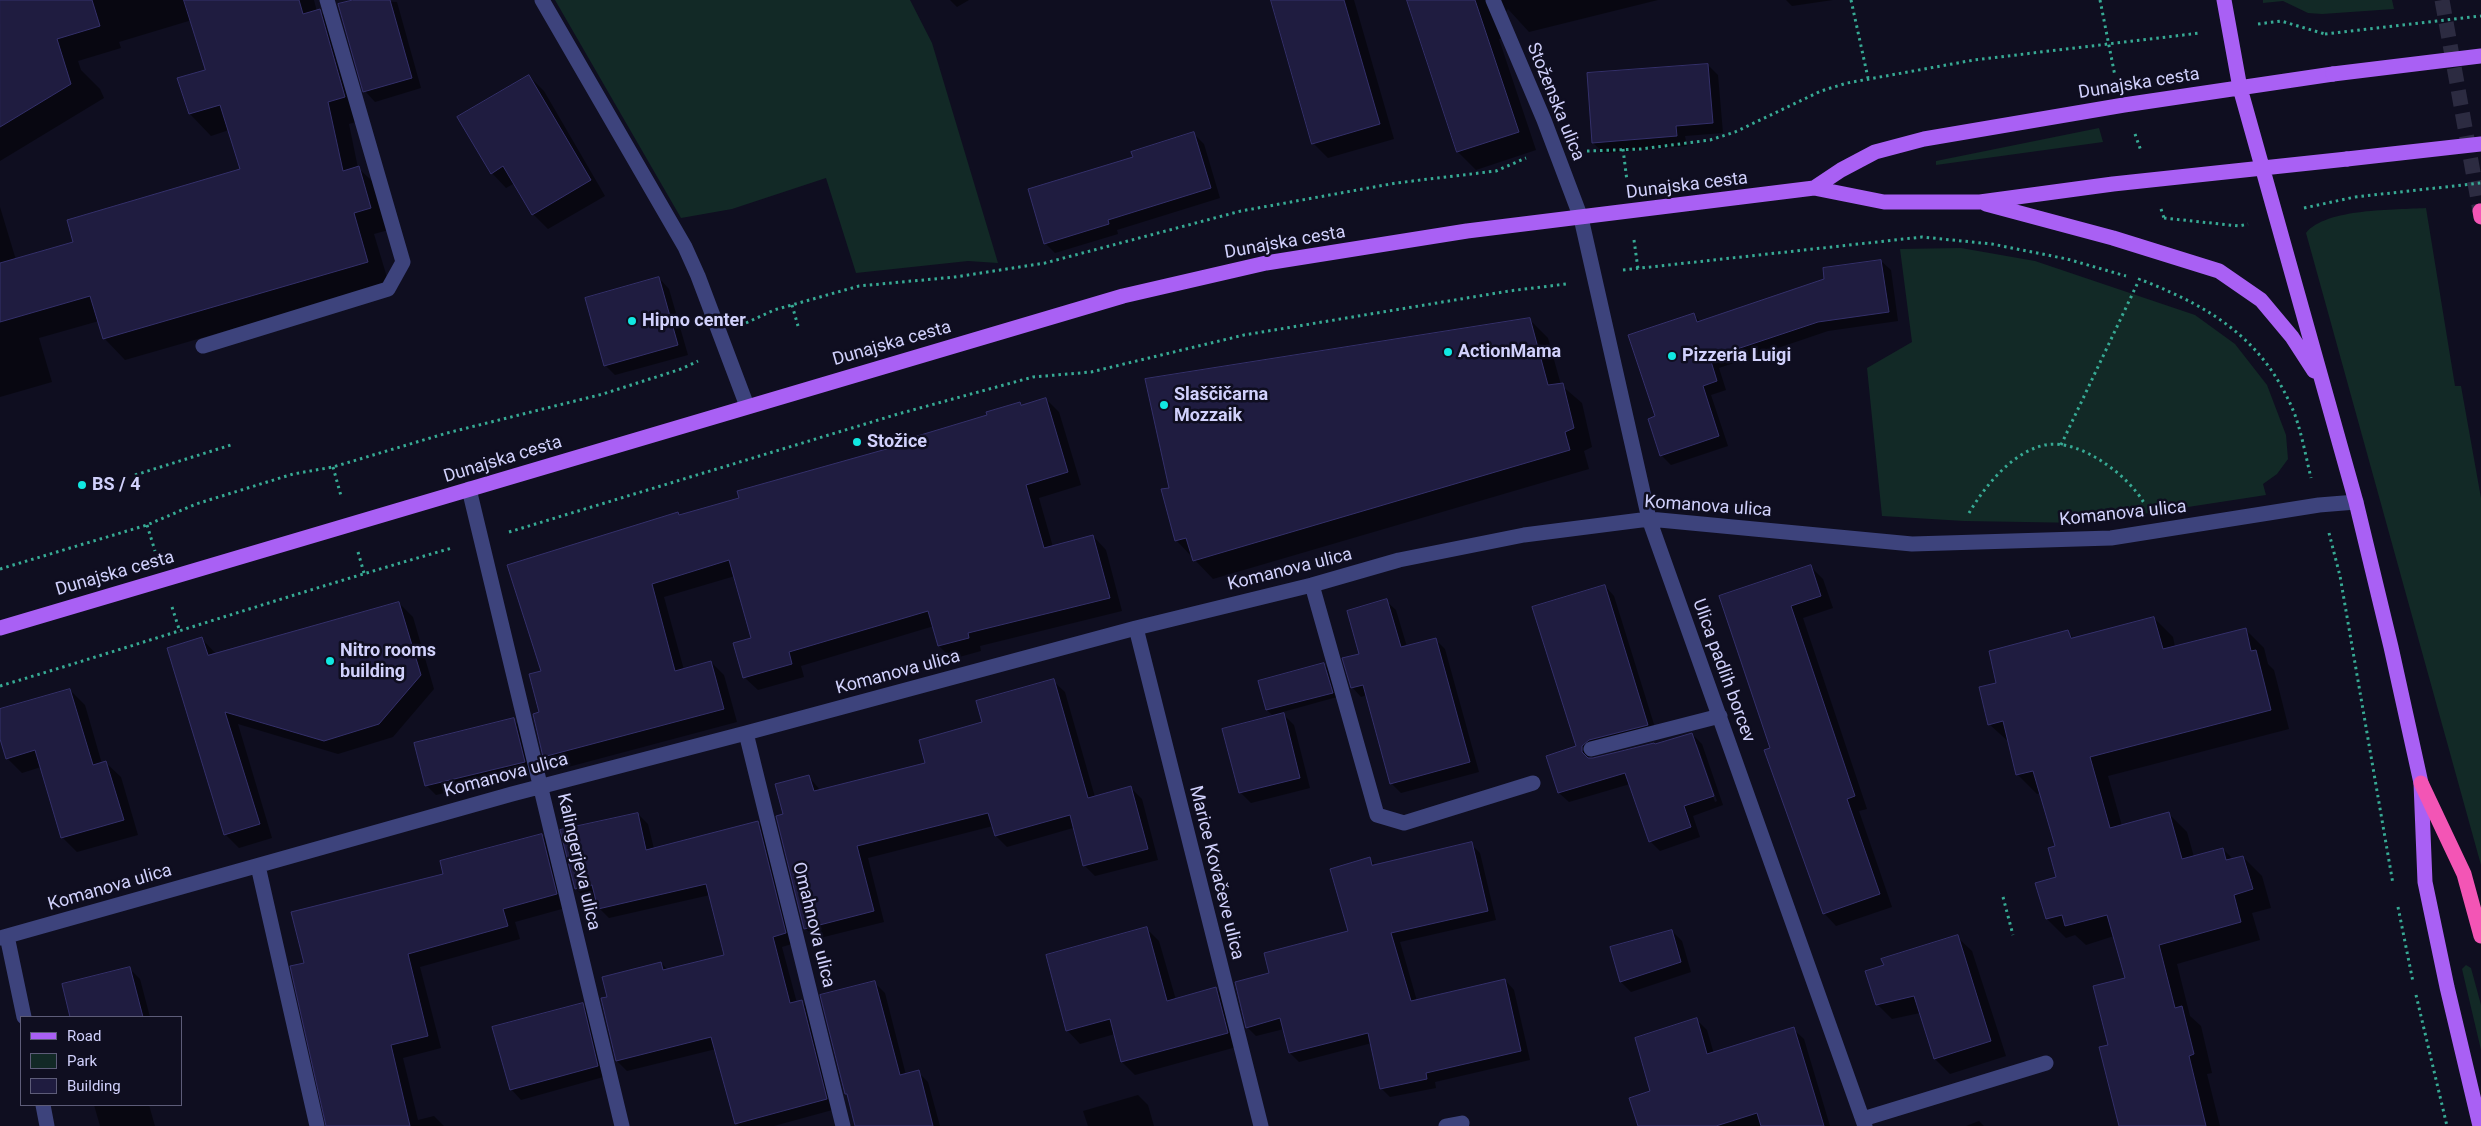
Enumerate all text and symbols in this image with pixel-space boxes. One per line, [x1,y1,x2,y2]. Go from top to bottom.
street label: Stoženska ulica [1522,40,1588,164]
street label: Dunajska cesta [2077,64,2201,104]
street label: Dunajska cesta [1625,168,1749,204]
street label: Dunajska cesta [1223,222,1347,264]
place label: Hipno center [642,310,746,332]
marker: Hipno center [626,315,638,327]
street label: Dunajska cesta [830,317,954,371]
place label: ActionMama [1458,341,1561,363]
place label: Pizzeria Luigi [1682,345,1791,367]
marker: ActionMama [1442,346,1454,358]
marker: Pizzeria Luigi [1666,350,1678,362]
place label: Slaščičarna Mozzaik [1174,384,1268,426]
marker: Slaščičarna Mozzaik [1158,399,1170,411]
place label: Stožice [867,431,927,453]
street label: Dunajska cesta [441,432,565,488]
marker: Stožice [851,436,863,448]
place label: BS / 4 [92,474,141,496]
marker: BS / 4 [76,479,88,491]
street label: Komanova ulica [1644,492,1772,522]
street label: Komanova ulica [2058,497,2188,531]
street label: Komanova ulica [1225,544,1355,596]
street label: Dunajska cesta [53,547,177,601]
street label: Ulica padlih borcev [1687,596,1759,746]
place label: Nitro rooms building [340,640,436,682]
street label: Komanova ulica [834,646,962,700]
marker: Nitro rooms building [324,655,336,667]
street label: Komanova ulica [442,749,570,803]
street label: Marice Kovačeve ulica [1184,784,1248,962]
street label: Kalingerjeva ulica [552,791,604,933]
street label: Komanova ulica [46,860,174,916]
street label: Omahnova ulica [787,860,839,990]
legend [20,1016,182,1106]
text: Road [67,1027,101,1045]
text: Park [67,1052,97,1070]
text: Building [67,1077,121,1095]

